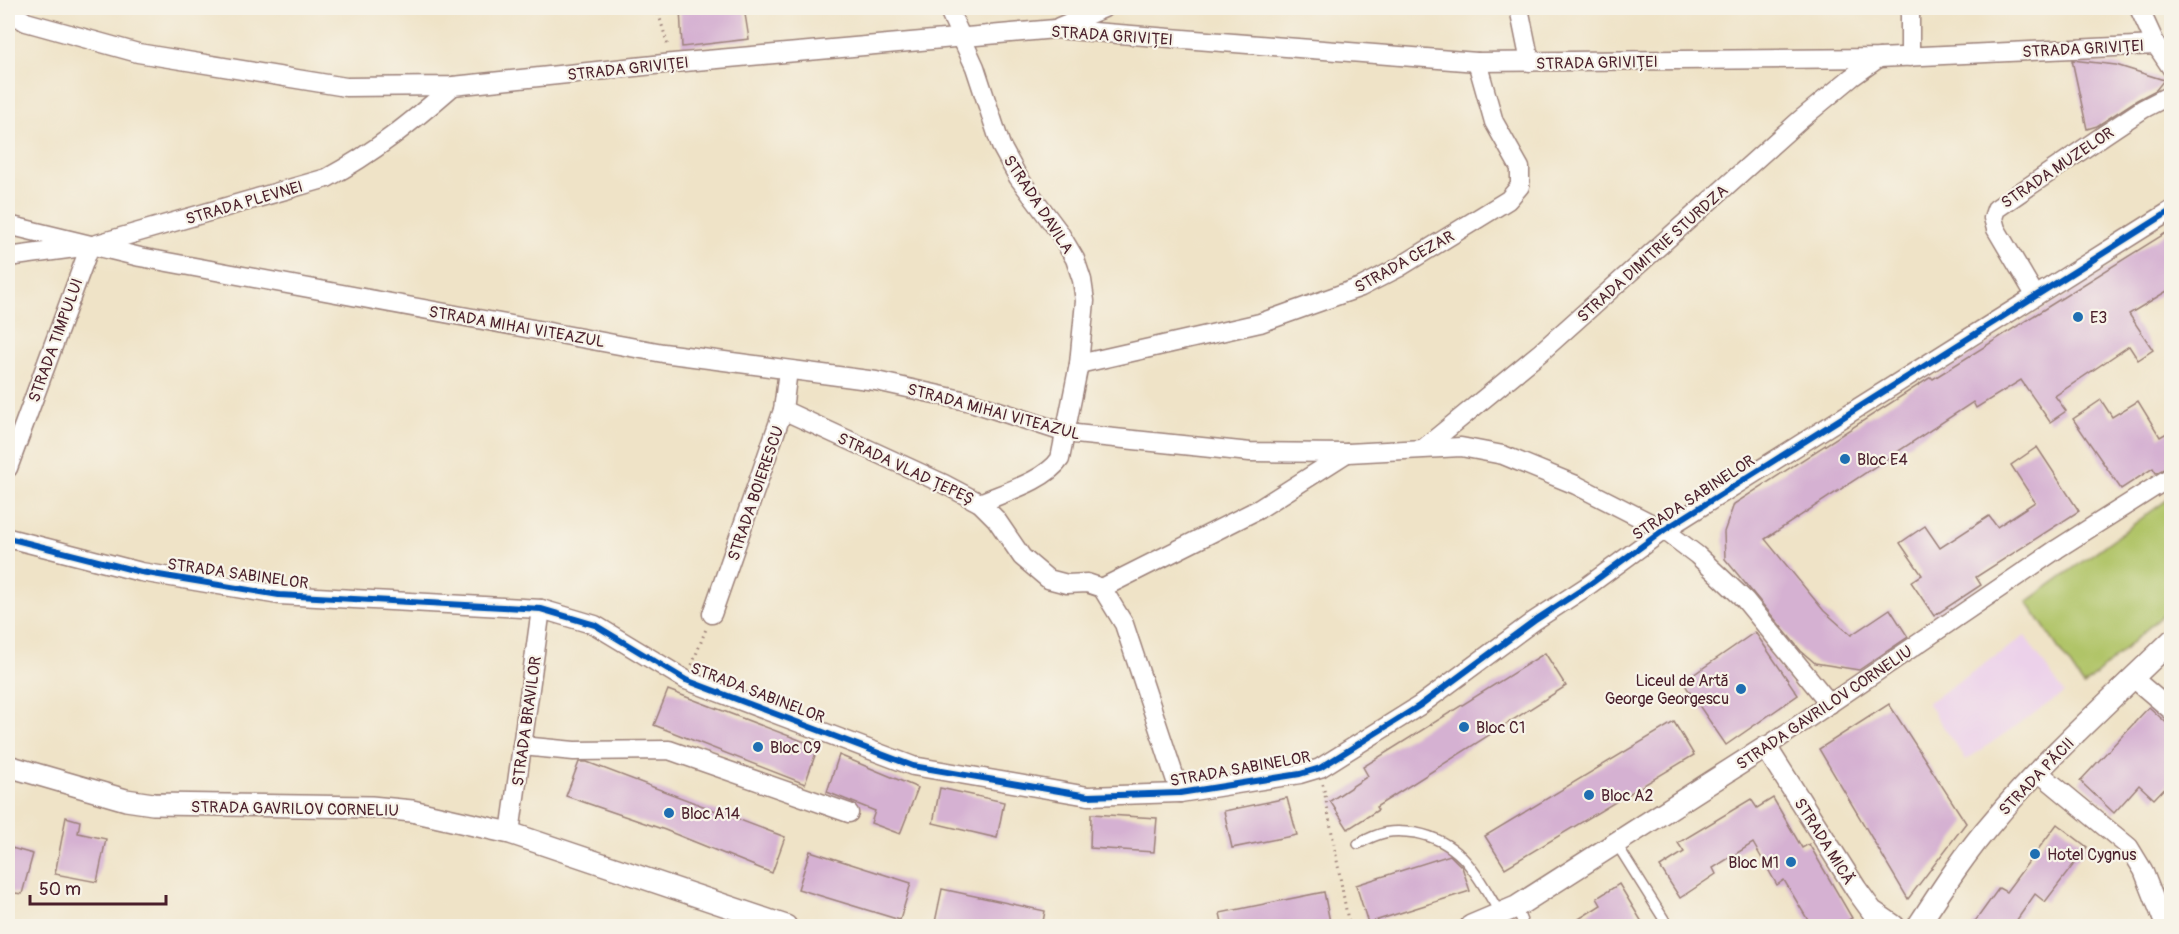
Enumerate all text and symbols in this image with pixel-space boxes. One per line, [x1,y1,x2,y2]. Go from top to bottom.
street label: STRADA GRIVIȚEI [1050,22,1173,50]
street label: STRADA GRIVIȚEI [2022,36,2145,62]
street label: STRADA GRIVIȚEI [1536,52,1658,74]
street label: STRADA GRIVIȚEI [566,53,690,85]
street label: STRADA MUZELOR [1997,123,2118,213]
street label: STRADA DAVILA [999,151,1077,258]
street label: STRADA PLEVNEI [183,177,305,229]
street label: STRADA DIMITRIE STURDZA [1573,181,1732,327]
street label: STRADA CEZAR [1351,226,1458,297]
street label: STRADA TIMPULUI [24,276,88,405]
street label: STRADA MIHAI VITEAZUL [427,302,606,352]
place label: E3 [2090,308,2107,328]
marker: E3 [2071,310,2085,324]
street label: STRADA MIHAI VITEAZUL [905,379,1083,445]
street label: STRADA BOIERESCU [724,423,788,563]
street label: STRADA VLAD ȚEPEȘ [834,429,977,509]
place label: Bloc E4 [1857,450,1908,470]
street label: STRADA SABINELOR [1628,451,1759,545]
marker: Bloc E4 [1838,452,1852,466]
street label: STRADA SABINELOR [166,554,310,594]
street label: STRADA GAVRILOV CORNELIU [1733,641,1916,774]
street label: STRADA BRAVILOR [508,655,546,787]
street label: STRADA SABINELOR [688,658,828,728]
place label: Liceul de Artă George Georgescu [1605,671,1729,709]
marker: Liceul de Artă George Georgescu [1734,682,1748,696]
place label: Bloc C1 [1476,718,1525,738]
marker: Bloc C1 [1457,720,1471,734]
street label: STRADA PĂCII [1995,734,2079,820]
place label: Bloc C9 [770,738,821,758]
marker: Bloc C9 [751,740,765,754]
street label: STRADA SABINELOR [1168,747,1312,791]
place label: Bloc A2 [1601,786,1653,806]
marker: Bloc A2 [1582,788,1596,802]
street label: STRADA MICĂ [1790,794,1859,889]
street label: STRADA GAVRILOV CORNELIU [191,797,399,821]
place label: Bloc A14 [681,804,740,824]
marker: Bloc A14 [662,806,676,820]
place label: Hotel Cygnus [2047,845,2136,865]
marker: Hotel Cygnus [2028,847,2042,861]
place label: Bloc M1 [1728,853,1779,873]
marker: Bloc M1 [1784,855,1798,869]
scale bar [30,868,166,906]
text: 50 m [39,878,81,901]

